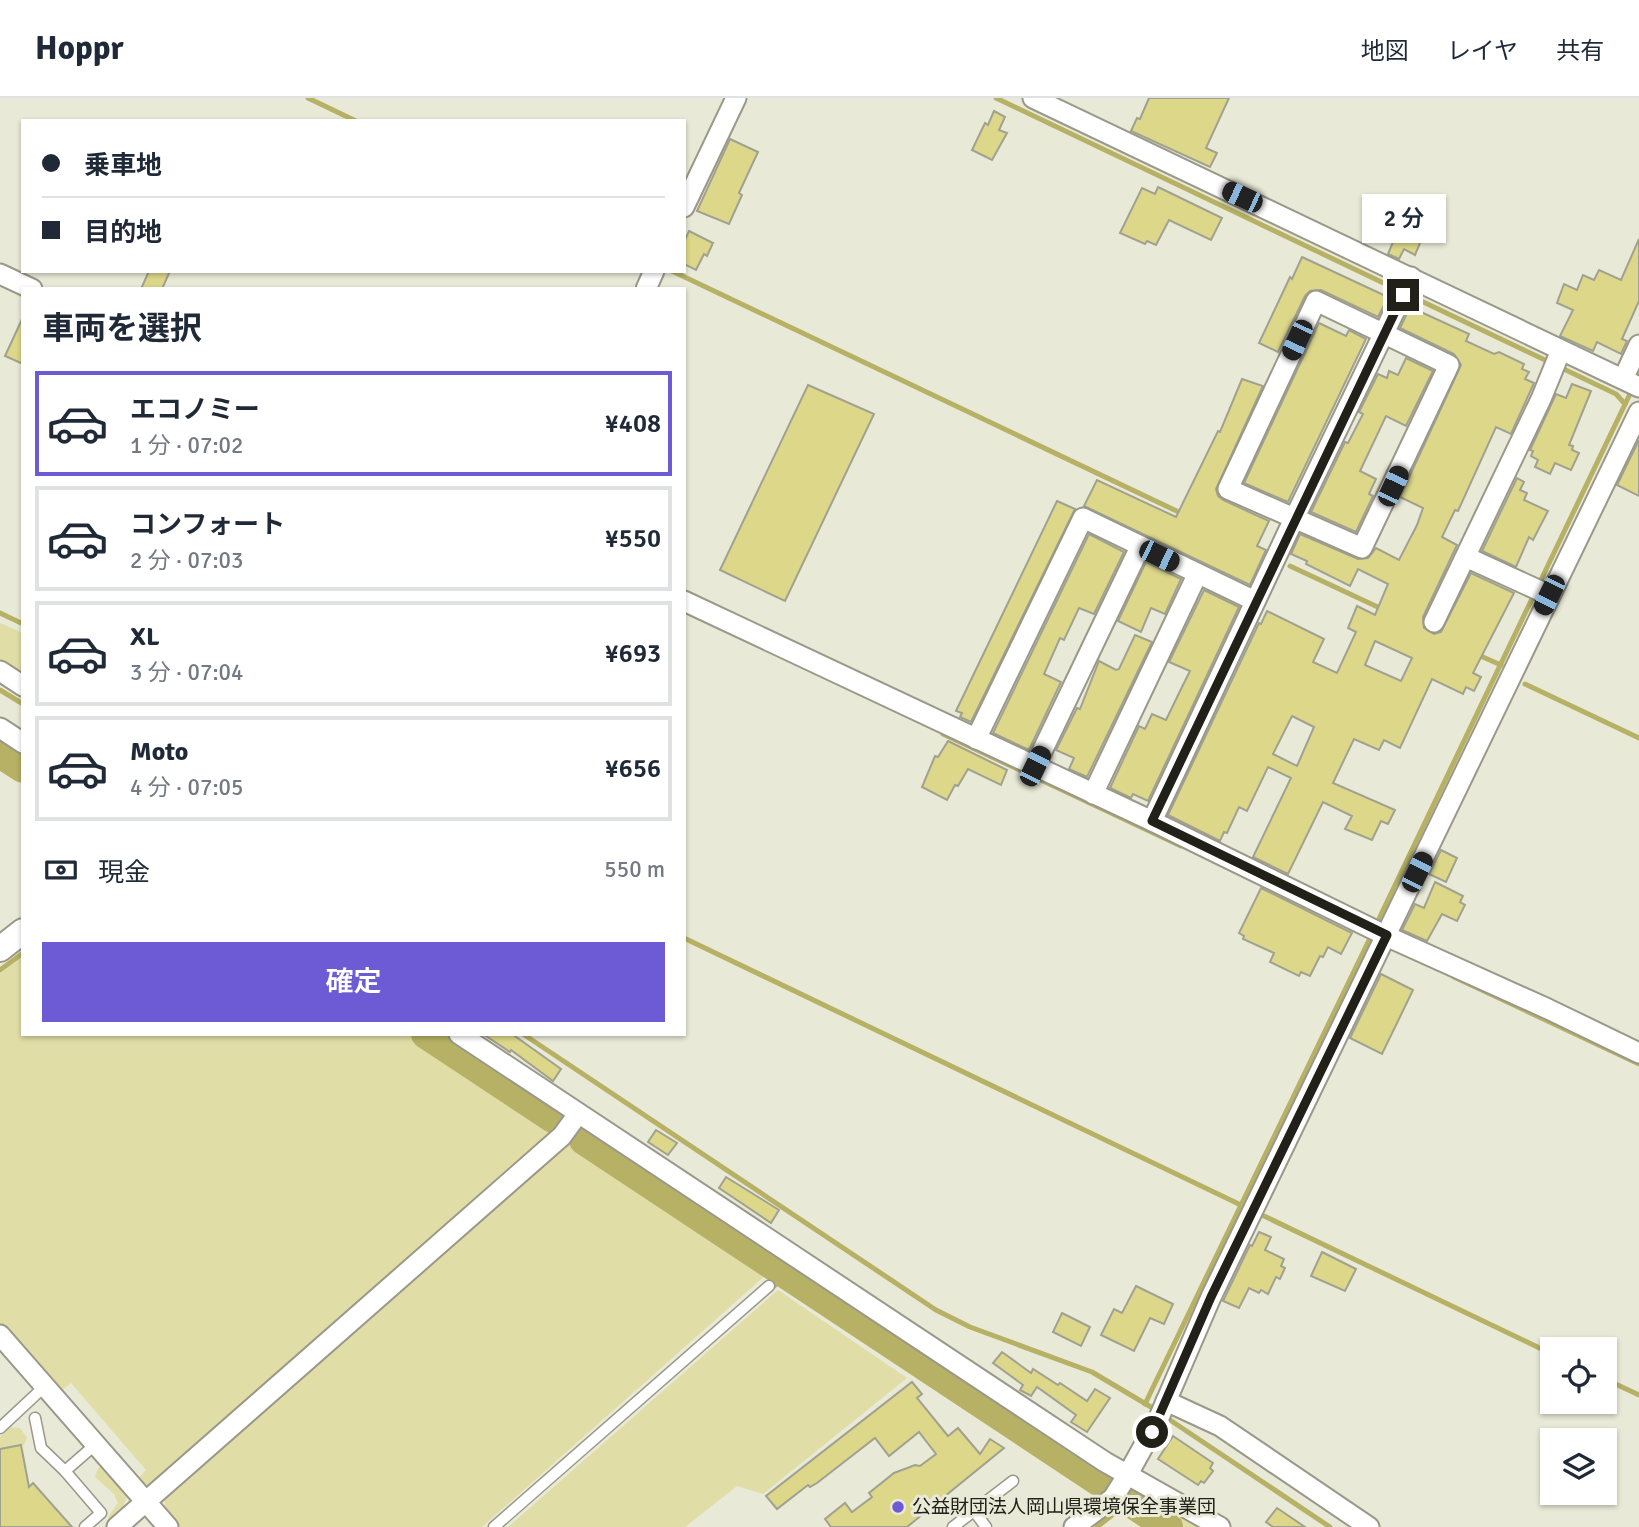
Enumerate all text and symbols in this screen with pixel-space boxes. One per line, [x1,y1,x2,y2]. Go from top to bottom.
text: Hoppr [35,28,124,69]
text: 地図 [1361,36,1409,66]
text: レイヤ [1447,36,1518,66]
text: 共有 [1556,36,1604,66]
text: 乗車地 [84,150,162,182]
car [1219,179,1266,215]
callout: 2 分 [1361,194,1445,242]
text: 2 分 [1384,204,1424,233]
text: 目的地 [84,217,162,249]
route end [1387,279,1419,311]
text: 車両を選択 [42,309,202,348]
car [1279,317,1316,363]
icon: car [46,392,109,455]
text: エコノミー [130,394,260,426]
text: ¥408 [605,408,661,440]
text: 1 分 · 07:02 [130,431,243,460]
car [1375,463,1412,509]
icon: car [46,507,109,570]
text: コンフォート [130,509,285,541]
text: ¥550 [605,523,661,555]
car [1136,537,1183,575]
text: 2 分 · 07:03 [130,546,243,575]
car [1531,572,1568,618]
text: XL [130,621,160,653]
icon: car [46,622,109,685]
text: ¥693 [605,638,661,670]
text: 3 分 · 07:04 [130,658,243,687]
text: Moto [130,736,188,768]
icon: car [46,737,109,800]
car [1017,743,1054,789]
text: ¥656 [605,753,661,785]
text: 4 分 · 07:05 [130,773,243,802]
car [1399,849,1436,895]
icon: cash [42,851,80,889]
text: 550 m [604,855,665,884]
text: 現金 [98,857,150,889]
button: 確定 [42,942,665,1022]
map controls [1540,1337,1617,1505]
button: locate [1540,1337,1617,1414]
route start [1136,1416,1168,1448]
button: layers [1540,1428,1617,1505]
place label: 公益財団法人岡山県環境保全事業団 [912,1495,1216,1519]
marker: 公益財団法人岡山県環境保全事業団 [890,1499,906,1515]

